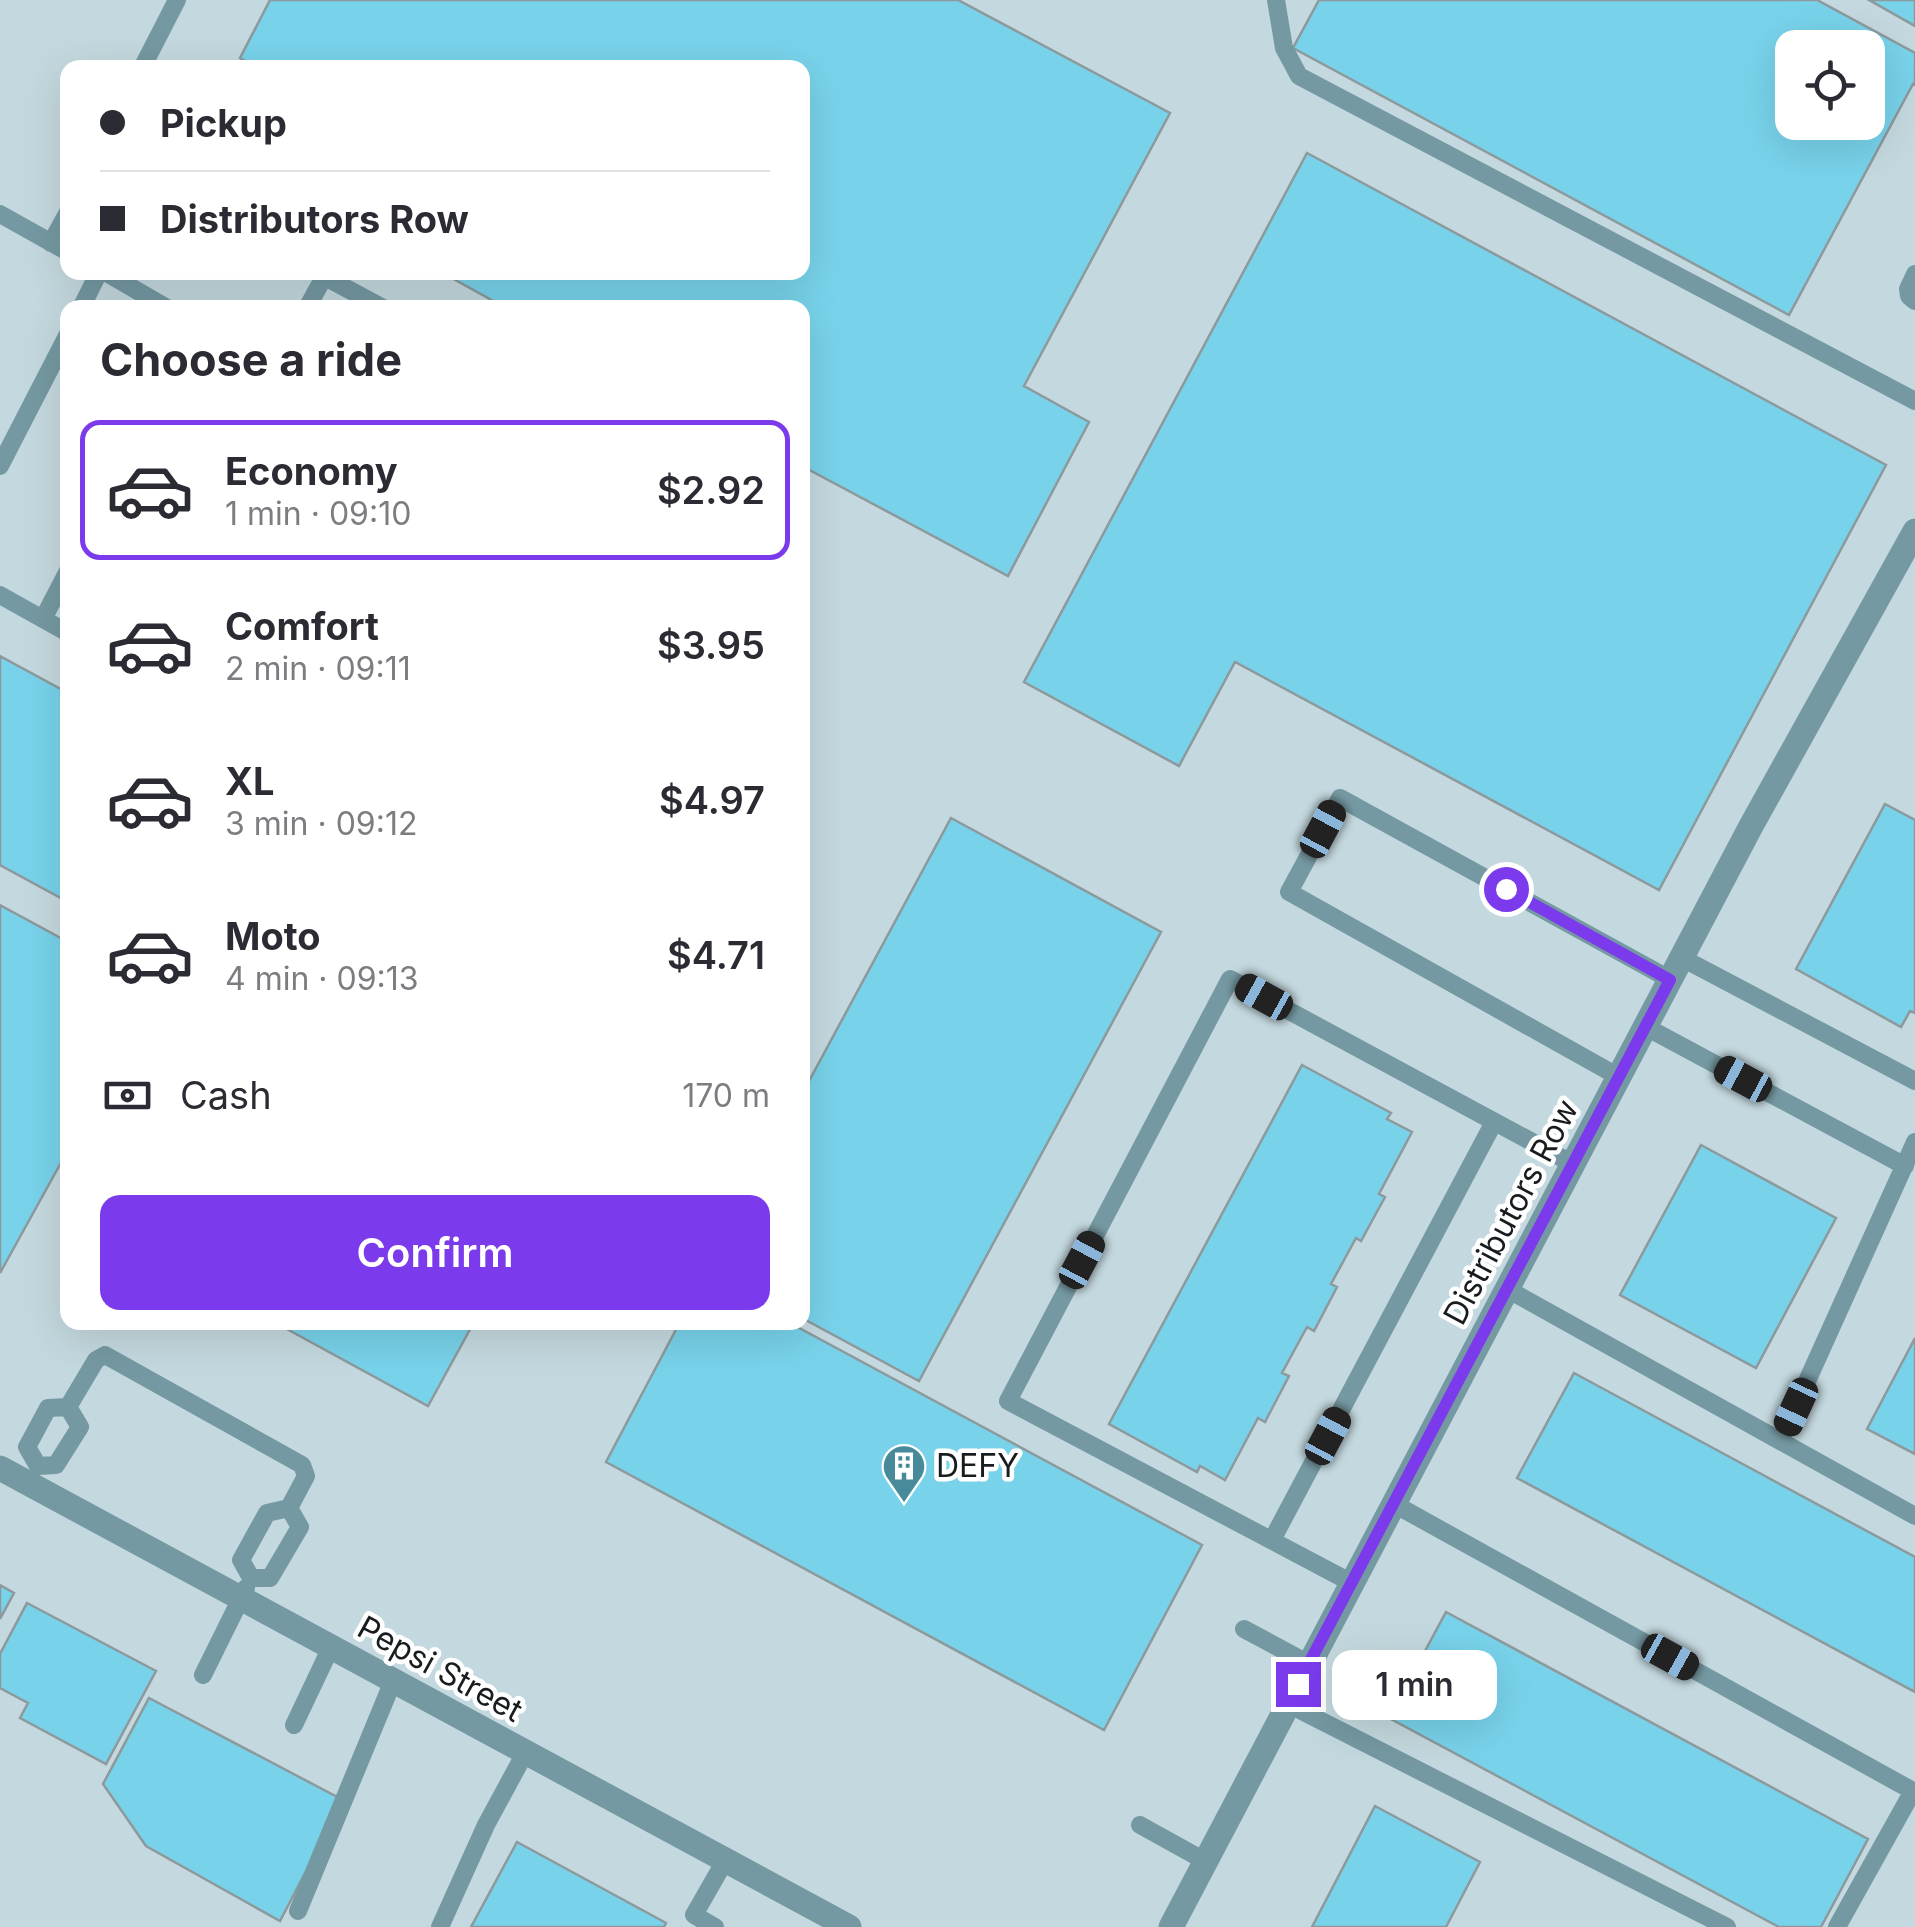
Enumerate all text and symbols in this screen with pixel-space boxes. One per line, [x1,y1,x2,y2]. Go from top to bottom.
map controls [1775,30,1885,140]
button: locate [1775,30,1885,140]
text: Pickup [160,100,287,146]
text: Distributors Row [160,196,469,242]
text: Choose a ride [100,332,402,387]
icon: car [105,445,195,535]
text: Economy [225,448,398,494]
text: $2.92 [657,467,765,513]
text: 1 min · 09:10 [225,494,411,533]
icon: car [105,600,195,690]
text: Comfort [225,603,379,649]
text: $3.95 [657,622,765,668]
text: 2 min · 09:11 [225,649,411,688]
icon: car [105,755,195,845]
text: XL [225,758,275,804]
text: $4.97 [659,777,765,823]
car [1296,795,1350,863]
text: 3 min · 09:12 [225,804,417,843]
route start [1484,867,1529,912]
icon: car [105,910,195,1000]
text: Moto [225,913,321,959]
text: $4.71 [667,932,765,978]
text: 4 min · 09:13 [225,959,419,998]
car [1230,969,1298,1025]
car [1709,1052,1777,1106]
icon: cash [100,1068,155,1123]
text: Cash [180,1072,272,1118]
text: 170 m [682,1076,770,1115]
street label: Distributors Row [1435,1093,1586,1331]
button: Confirm [100,1195,770,1310]
car [1055,1226,1109,1294]
car [1770,1373,1822,1441]
car [1301,1402,1355,1470]
building icon: DEFY [881,1443,927,1504]
place label: DEFY [936,1446,1019,1485]
street label: Pepsi Street [351,1607,529,1730]
car [1636,1629,1704,1685]
callout: 1 min [1333,1649,1498,1719]
route end [1276,1662,1321,1707]
text: 1 min [1375,1665,1454,1704]

